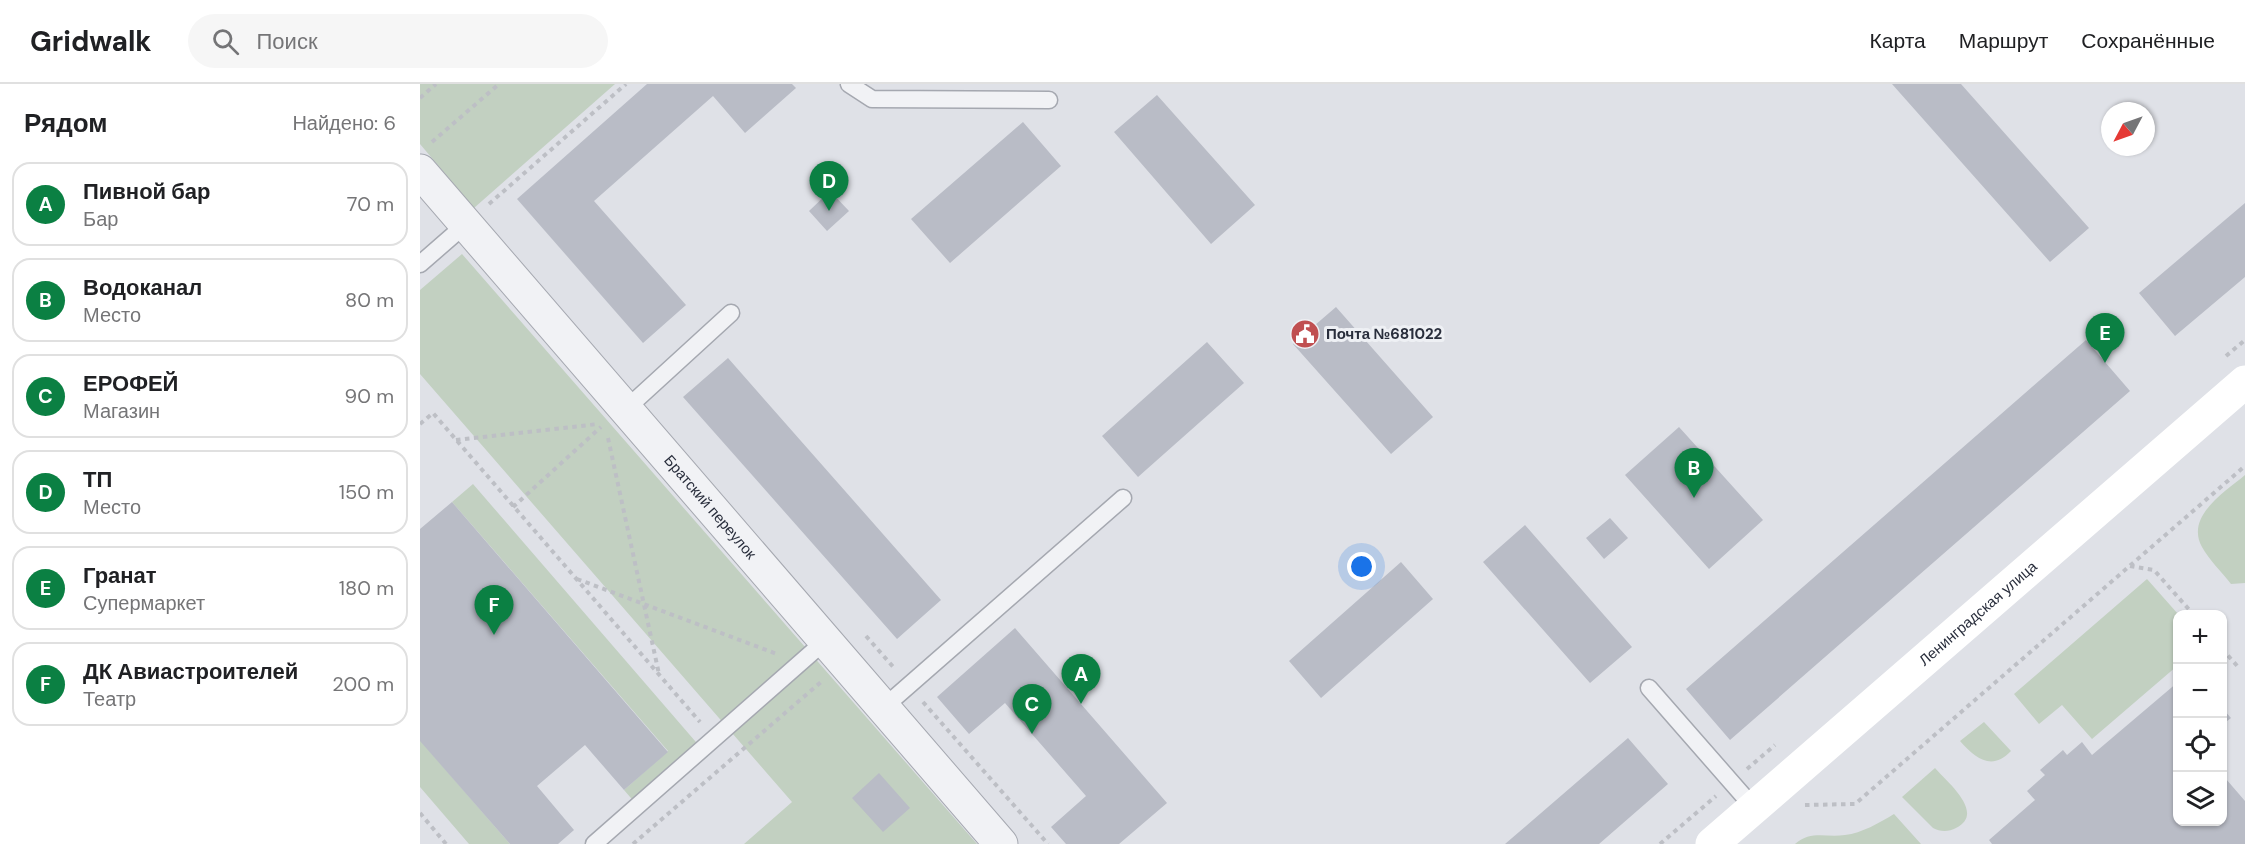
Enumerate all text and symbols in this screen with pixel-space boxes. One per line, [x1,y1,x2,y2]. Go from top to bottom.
search box [188,14,608,68]
text: Gridwalk [30,23,152,60]
icon: search [209,25,242,58]
text: Поиск [257,27,318,56]
text: Карта [1870,27,1926,55]
text: Маршрут [1959,27,2048,55]
text: Сохранённые [2081,27,2215,55]
north arrow [2101,102,2155,156]
text: Рядом [24,106,107,140]
text: Найдено: 6 [292,110,396,136]
pin: D [810,162,848,211]
text: Пивной бар [83,177,211,206]
text: A [38,191,53,217]
text: 70 m [347,191,394,217]
text: Бар [83,206,118,232]
text: Водоканал [83,273,202,302]
text: B [39,287,52,313]
text: 80 m [345,287,394,313]
text: Место [83,302,141,328]
pin: E [2086,314,2124,363]
public building icon: Почта №681022 [1289,318,1321,350]
place label: Почта №681022 [1326,324,1443,344]
text: ЕРОФЕЙ [83,369,178,398]
text: C [38,383,53,409]
text: 90 m [345,383,394,409]
text: Магазин [83,398,160,424]
pin: B [1674,448,1714,498]
street label: Братский переулок [660,451,761,564]
text: ТП [83,465,112,494]
text: D [38,479,53,505]
text: 150 m [339,479,394,505]
text: Место [83,494,141,520]
your location [1347,552,1376,581]
street label: Ленинградская улица [1915,556,2042,670]
text: Гранат [83,561,157,590]
text: E [40,575,51,601]
text: 180 m [339,575,394,601]
pin: F [474,586,514,635]
text: Супермаркет [83,590,205,616]
map controls [2173,610,2227,826]
button: + [2173,610,2227,664]
pin: A [1062,654,1100,704]
text: ДК Авиастроителей [83,657,298,686]
button: − [2173,664,2227,718]
text: F [40,671,51,697]
text: 200 m [332,671,394,697]
pin: C [1012,684,1052,734]
text: Театр [83,686,136,712]
button: locate [2173,718,2227,772]
button: layers [2173,772,2227,826]

